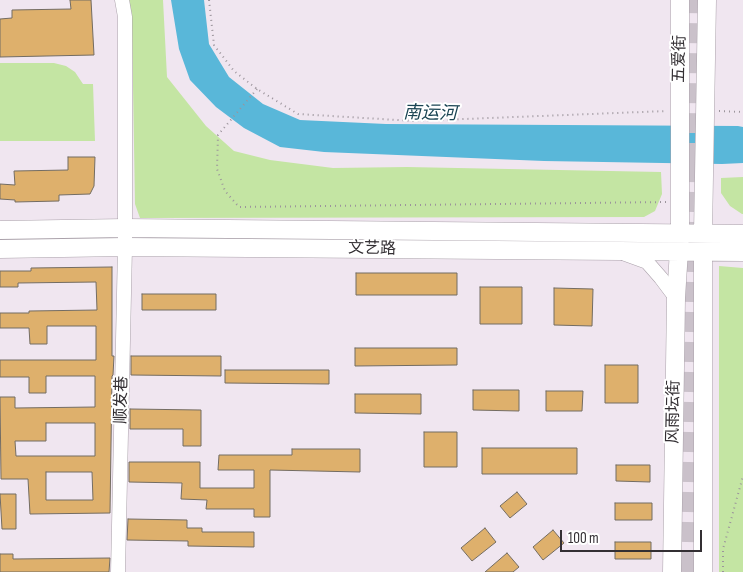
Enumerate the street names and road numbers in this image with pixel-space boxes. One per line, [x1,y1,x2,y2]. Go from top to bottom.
street label: 五爱街 [670,35,690,83]
street label: 文艺路 [348,239,396,259]
street label: 顺发巷 [112,376,132,424]
street label: 风雨坛街 [664,380,684,444]

